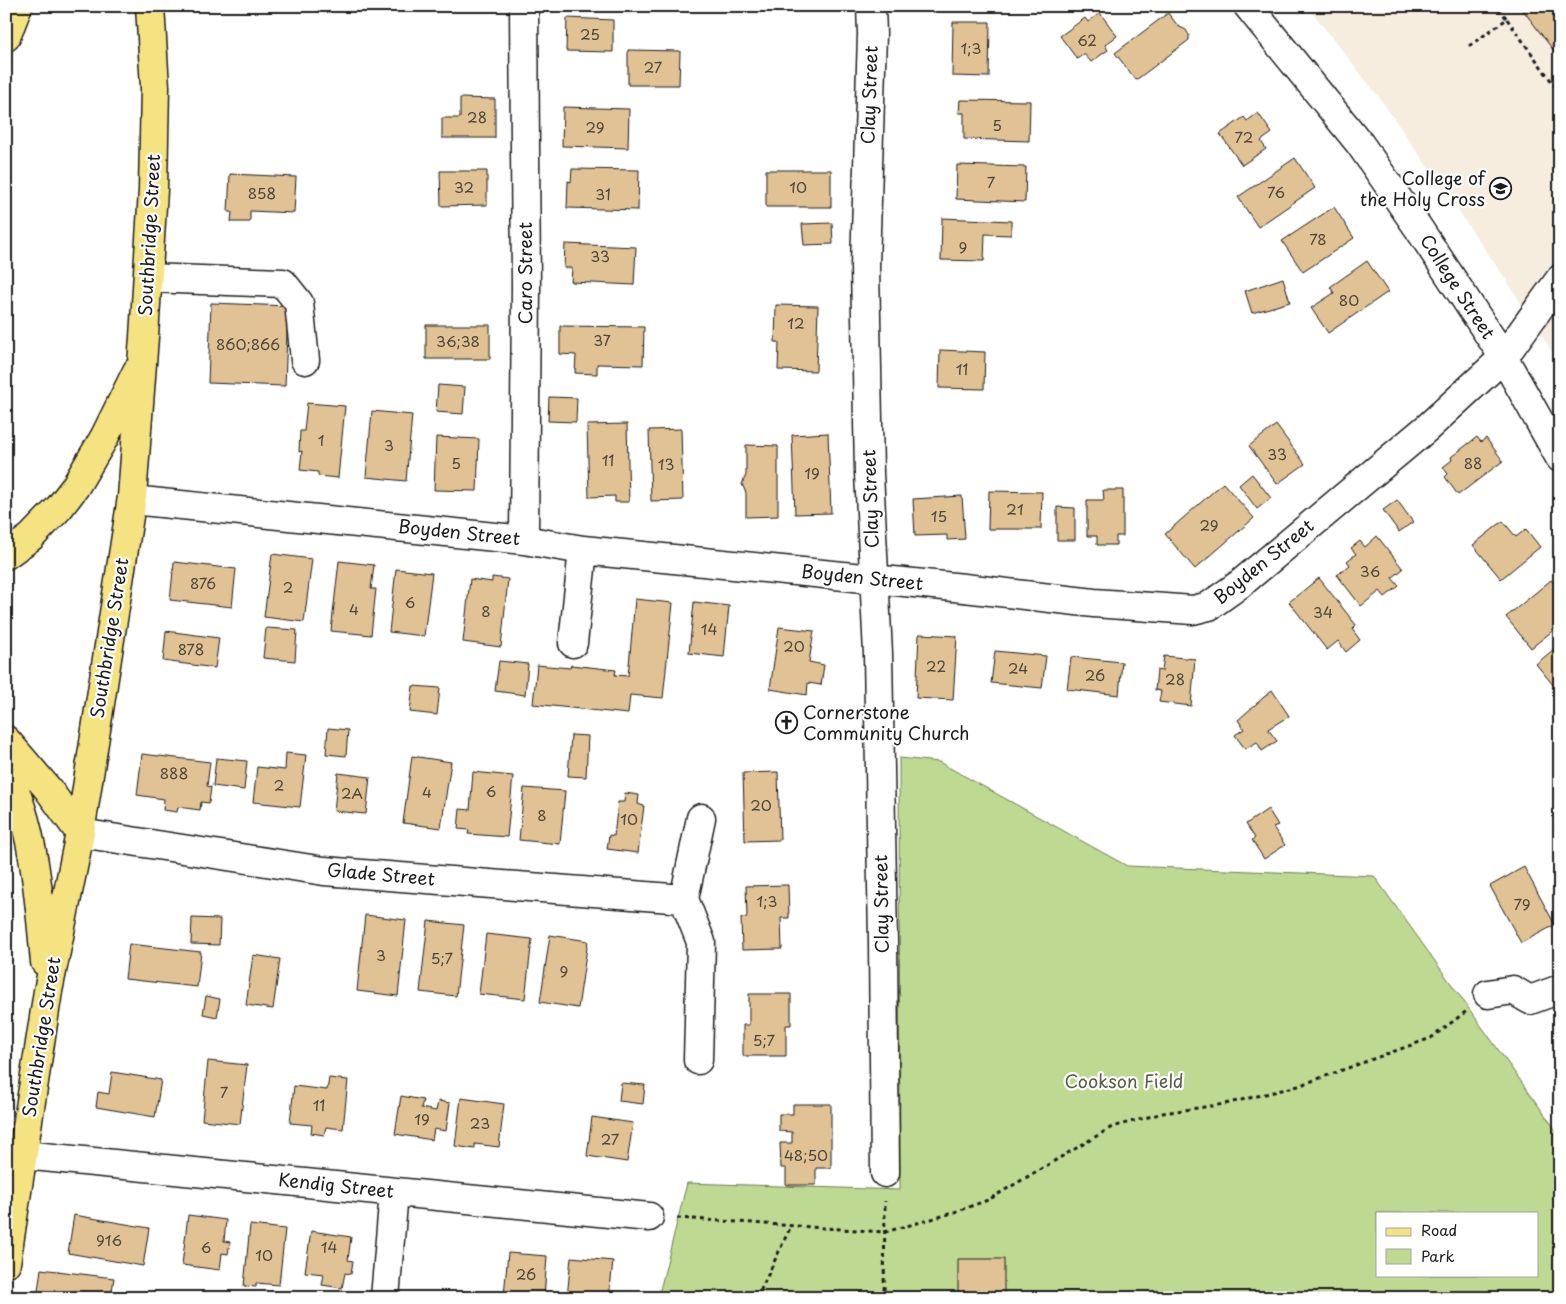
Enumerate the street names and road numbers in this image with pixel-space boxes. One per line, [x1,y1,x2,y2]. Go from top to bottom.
street label: Clay Street [853,45,884,145]
street label: Southbridge Street [131,153,166,317]
street label: Caro Street [511,222,538,324]
street label: College Street [1414,228,1502,344]
street label: Clay Street [854,449,885,549]
street label: Boyden Street [397,512,521,551]
street label: Boyden Street [1207,512,1319,610]
street label: Southbridge Street [83,556,135,720]
street label: Boyden Street [800,557,924,596]
street label: Clay Street [866,854,895,954]
street label: Glade Street [326,855,436,892]
street label: Southbridge Street [15,955,67,1119]
street label: Kendig Street [277,1165,395,1204]

